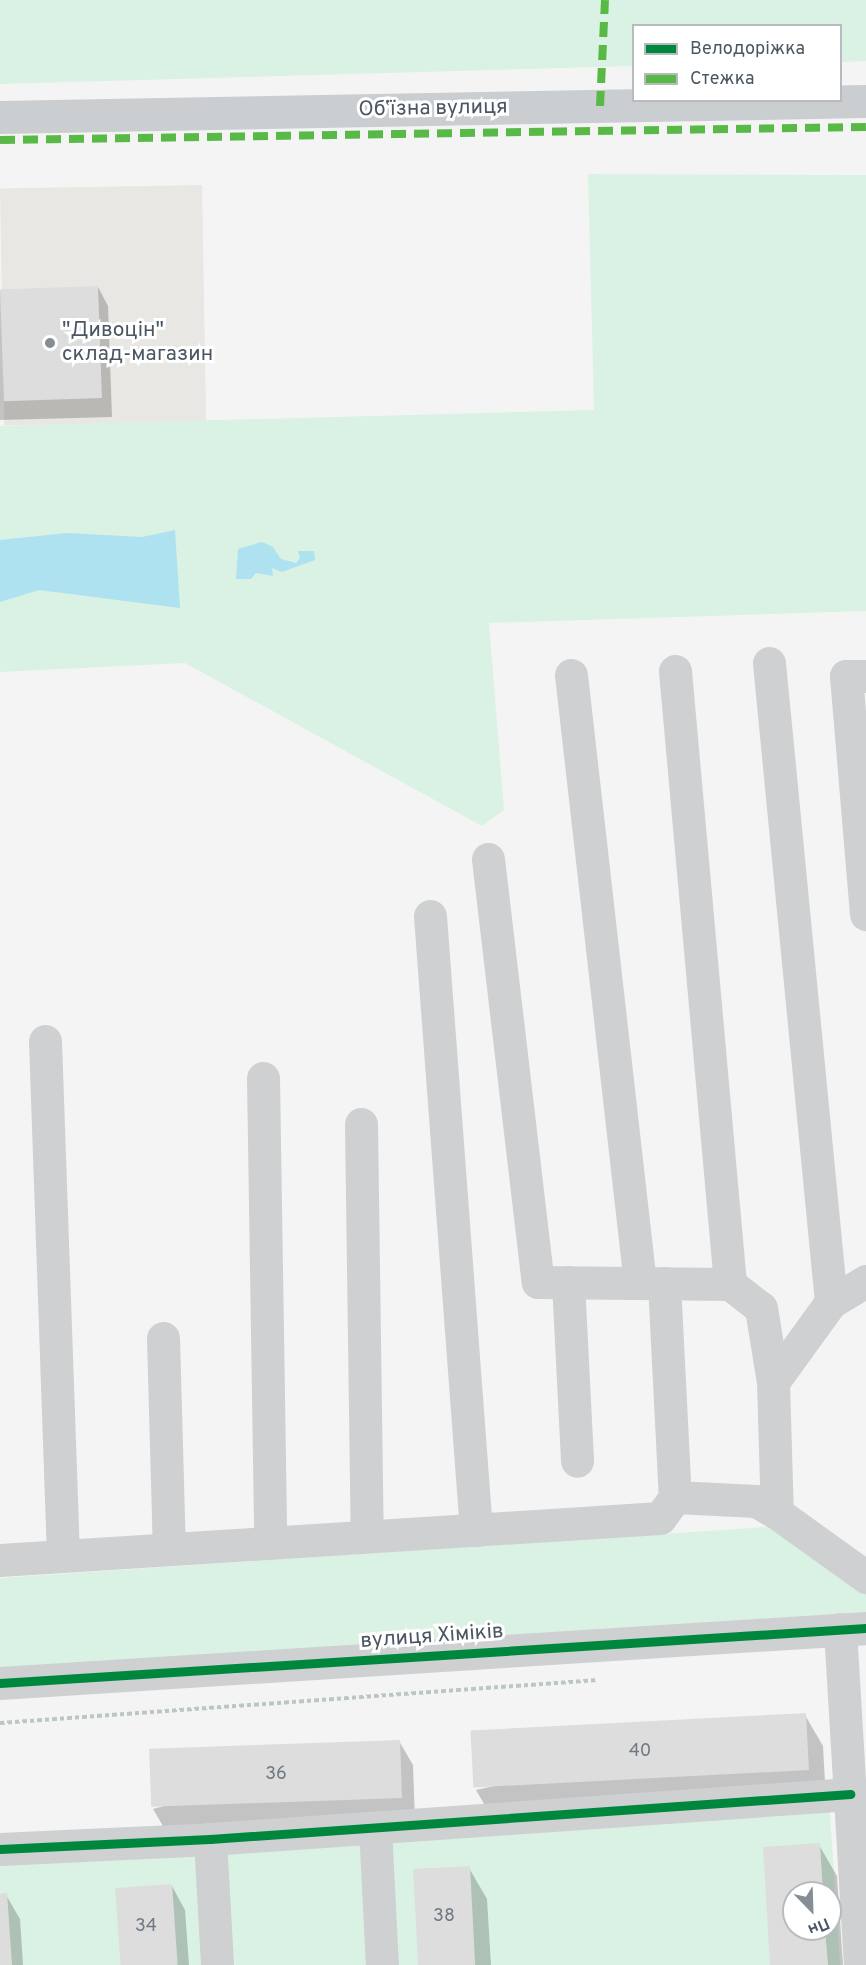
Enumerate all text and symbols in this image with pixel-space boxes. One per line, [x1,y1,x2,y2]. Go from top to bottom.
legend [632,24,842,102]
text: Велодоріжка [690,38,805,61]
text: Стежка [690,68,754,91]
street label: Обʼїзна вулиця [358,95,508,123]
place label: "Дивоцін" склад-магазин [62,318,213,368]
marker: "Дивоцін" склад-магазин [43,336,57,350]
street label: вулиця Хіміків [360,1619,504,1655]
house number: 40 [629,1741,651,1763]
house number: 36 [265,1764,287,1786]
north arrow [782,1881,842,1941]
house number: 38 [433,1906,455,1928]
text: Пн [804,1912,832,1939]
house number: 34 [135,1916,157,1938]

